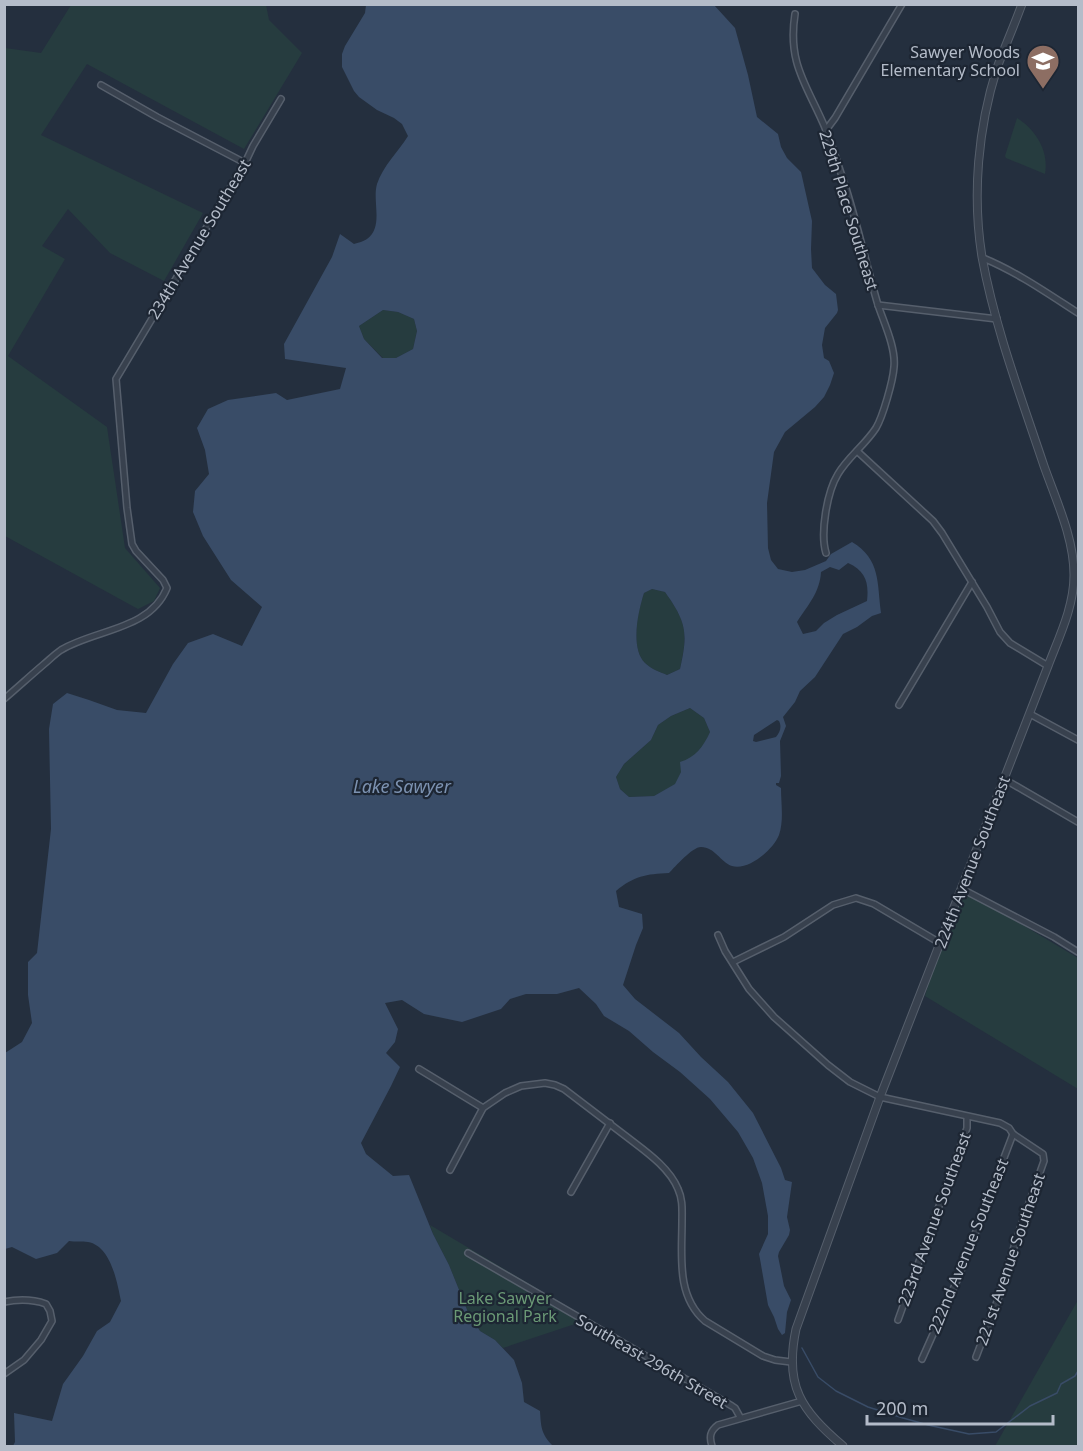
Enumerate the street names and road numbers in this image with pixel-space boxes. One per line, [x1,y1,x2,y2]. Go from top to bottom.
street label: 229th Place Southeast [814,127,884,293]
street label: 234th Avenue Southeast [142,155,256,323]
street label: 224th Avenue Southeast [929,772,1015,951]
street label: 223rd Avenue Southeast [892,1129,976,1309]
street label: 222nd Avenue Southeast [923,1155,1013,1337]
street label: 221st Avenue Southeast [970,1170,1050,1348]
street label: Southeast 296th Street [572,1309,732,1414]

